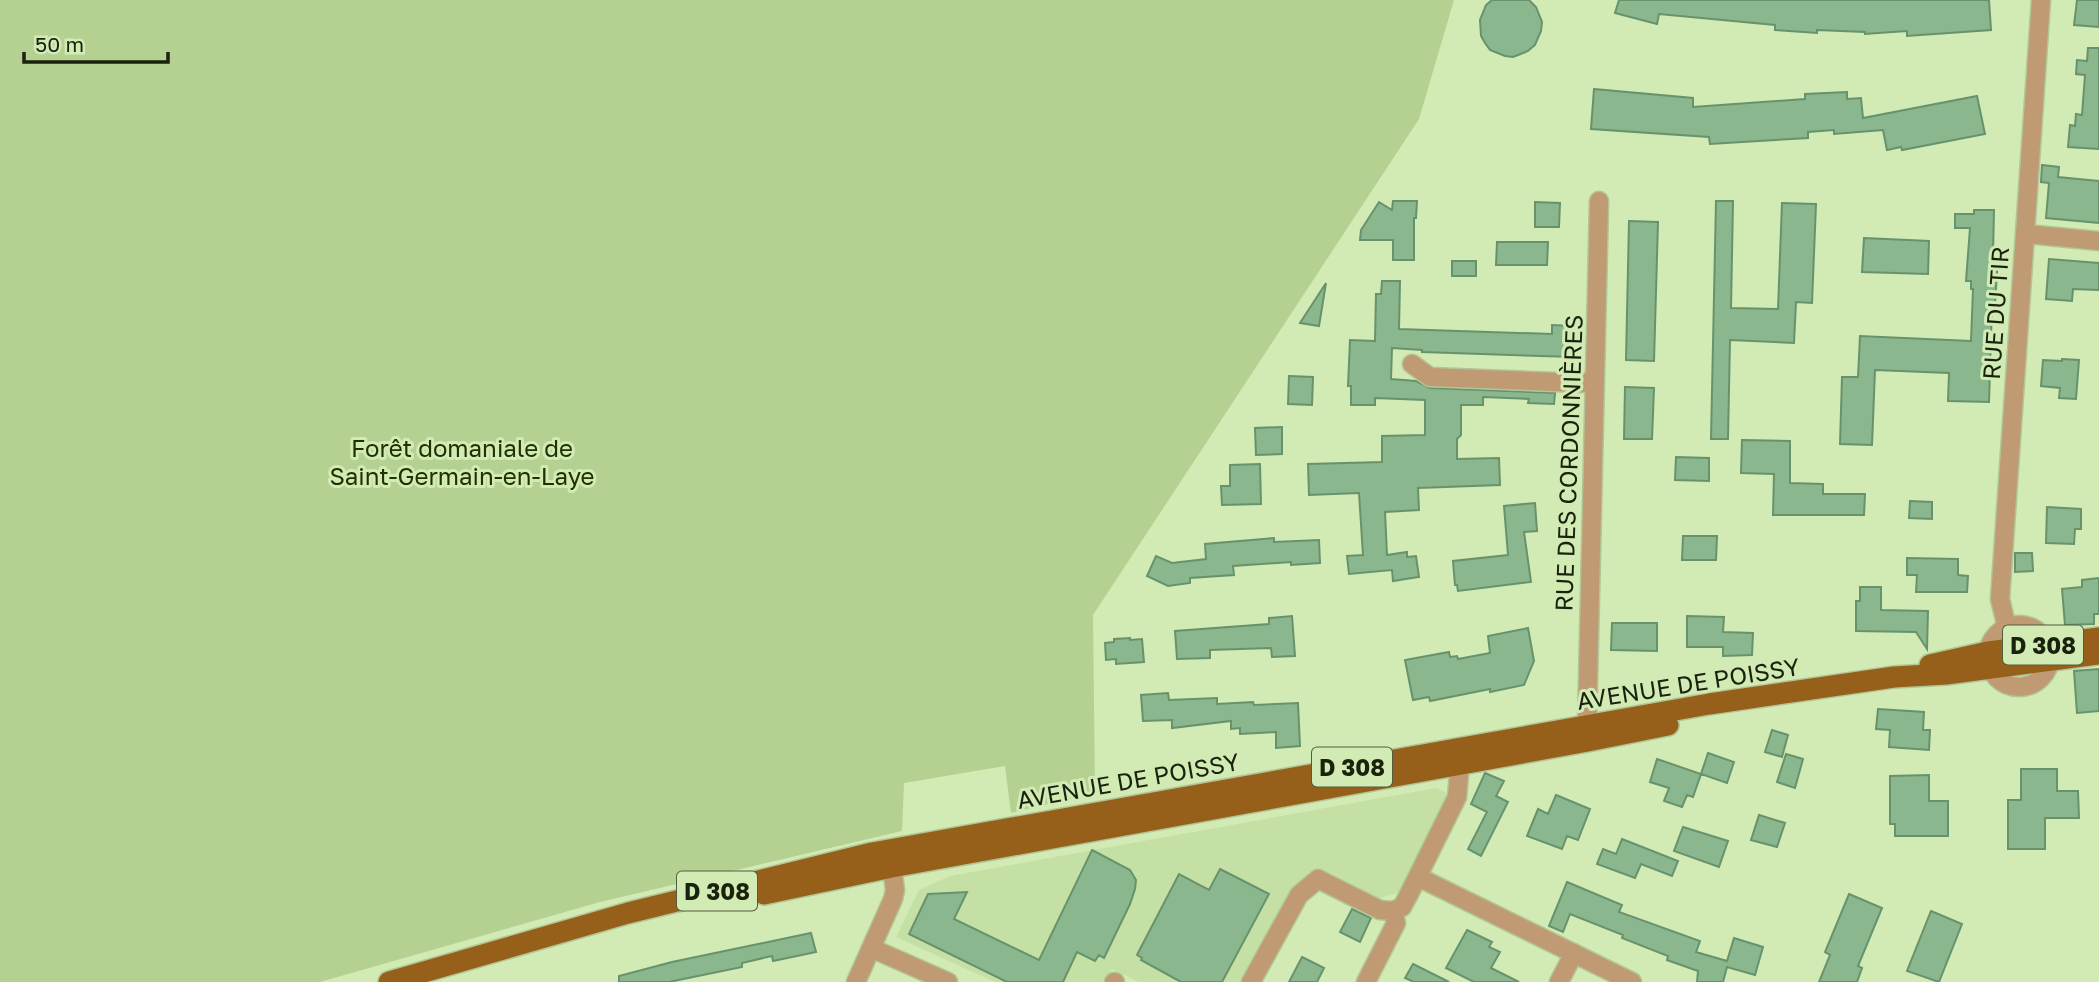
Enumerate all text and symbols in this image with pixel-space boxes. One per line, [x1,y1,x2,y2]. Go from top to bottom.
scale bar [24,21,168,65]
text: 50 m [35,31,84,57]
street label: RUE DU TIR [1976,246,2014,380]
street label: RUE DES CORDONNIÈRES [1548,314,1588,612]
park label: Forêt domaniale de Saint-Germain-en-Laye [329,433,595,490]
road number: D 308 [2003,625,2083,664]
street label: AVENUE DE POISSY [1575,651,1802,715]
street label: AVENUE DE POISSY [1015,746,1242,814]
road number: D 308 [1312,748,1392,786]
road number: D 308 [677,872,757,911]

